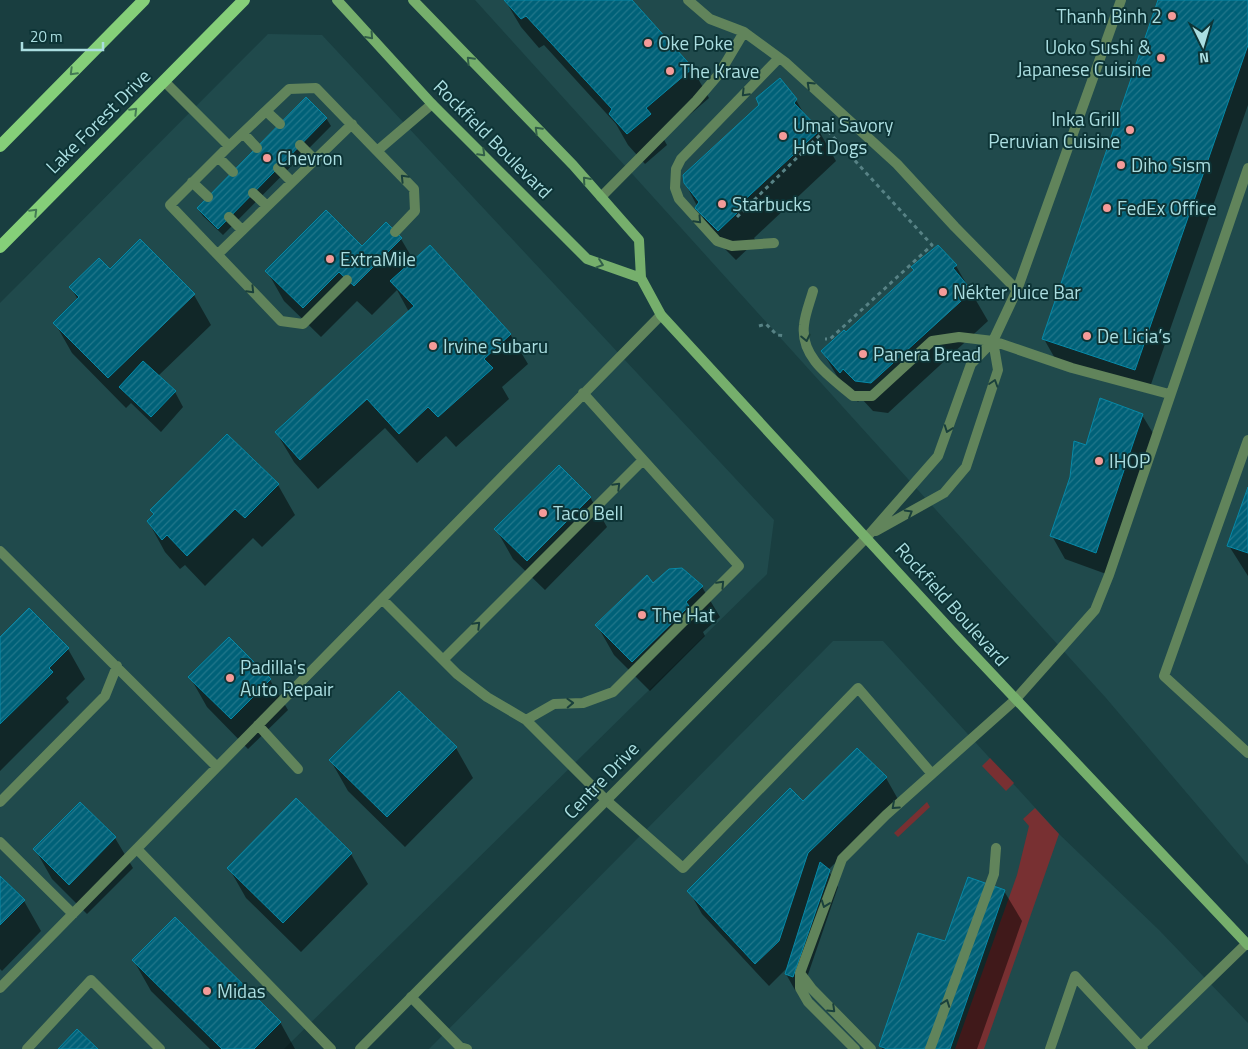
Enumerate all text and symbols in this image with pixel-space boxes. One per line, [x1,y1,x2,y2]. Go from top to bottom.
place label: Thanh Binh 2 [1057,1,1162,30]
marker: Thanh Binh 2 [1166,10,1178,22]
scale bar [22,20,104,52]
north arrow [1178,20,1228,70]
text: 20 m [30,25,63,48]
place label: Oke Poke [658,28,733,57]
one-way arrow [364,31,373,40]
place label: Uoko Sushi & Japanese Cuisine [1017,32,1151,83]
marker: Oke Poke [642,37,654,49]
text: N [1198,48,1210,69]
marker: Uoko Sushi & Japanese Cuisine [1155,52,1167,64]
one-way arrow [467,56,476,65]
place label: The Krave [680,56,759,85]
street label: Lake Forest Drive [39,62,157,180]
marker: The Krave [664,65,676,77]
one-way arrow [70,66,79,75]
street label: Rockfield Boulevard [427,72,560,205]
one-way arrow [807,82,816,91]
one-way arrow [742,87,751,96]
place label: Inka Grill Peruvian Cuisine [988,104,1120,155]
one-way arrow [128,108,137,117]
place label: Umai Savory Hot Dogs [793,110,893,161]
marker: Inka Grill Peruvian Cuisine [1124,124,1136,136]
one-way arrow [535,127,544,136]
marker: Umai Savory Hot Dogs [777,130,789,142]
place label: Chevron [277,143,343,172]
one-way arrow [476,148,485,157]
place label: Diho Sism [1131,150,1211,179]
marker: Chevron [261,152,273,164]
marker: Diho Sism [1115,159,1127,171]
one-way arrow [401,175,410,184]
one-way arrow [582,176,591,185]
place label: Starbucks [732,189,811,218]
place label: FedEx Office [1117,193,1217,222]
marker: Starbucks [716,198,728,210]
marker: FedEx Office [1101,202,1113,214]
one-way arrow [28,209,37,218]
one-way arrow [692,214,701,223]
place label: ExtraMile [340,244,416,273]
marker: ExtraMile [324,253,336,265]
one-way arrow [595,258,604,268]
place label: Nékter Juice Bar [953,277,1081,306]
one-way arrow [245,284,254,293]
marker: Nékter Juice Bar [937,286,949,298]
place label: De Licia’s [1097,321,1171,350]
marker: De Licia’s [1081,330,1093,342]
place label: Irvine Subaru [443,331,548,360]
one-way arrow [800,334,811,343]
place label: Panera Bread [873,339,981,368]
marker: Irvine Subaru [427,340,439,352]
marker: Panera Bread [857,348,869,360]
one-way arrow [988,379,998,388]
one-way arrow [944,425,954,433]
place label: IHOP [1109,446,1150,475]
marker: IHOP [1093,455,1105,467]
one-way arrow [611,483,620,492]
place label: Taco Bell [553,498,623,527]
marker: Taco Bell [537,507,549,519]
one-way arrow [904,509,913,519]
street label: Rockfield Boulevard [889,535,1016,672]
one-way arrow [715,581,724,590]
place label: The Hat [652,600,715,629]
marker: The Hat [636,609,648,621]
one-way arrow [471,622,480,631]
place label: Padilla's Auto Repair [240,652,334,703]
marker: Padilla's Auto Repair [224,672,236,684]
one-way arrow [566,698,574,709]
street label: Centre Drive [556,734,645,825]
one-way arrow [892,800,901,809]
one-way arrow [821,900,831,908]
place label: Midas [217,976,266,1005]
marker: Midas [201,985,213,997]
one-way arrow [940,999,950,1008]
one-way arrow [827,1003,836,1012]

